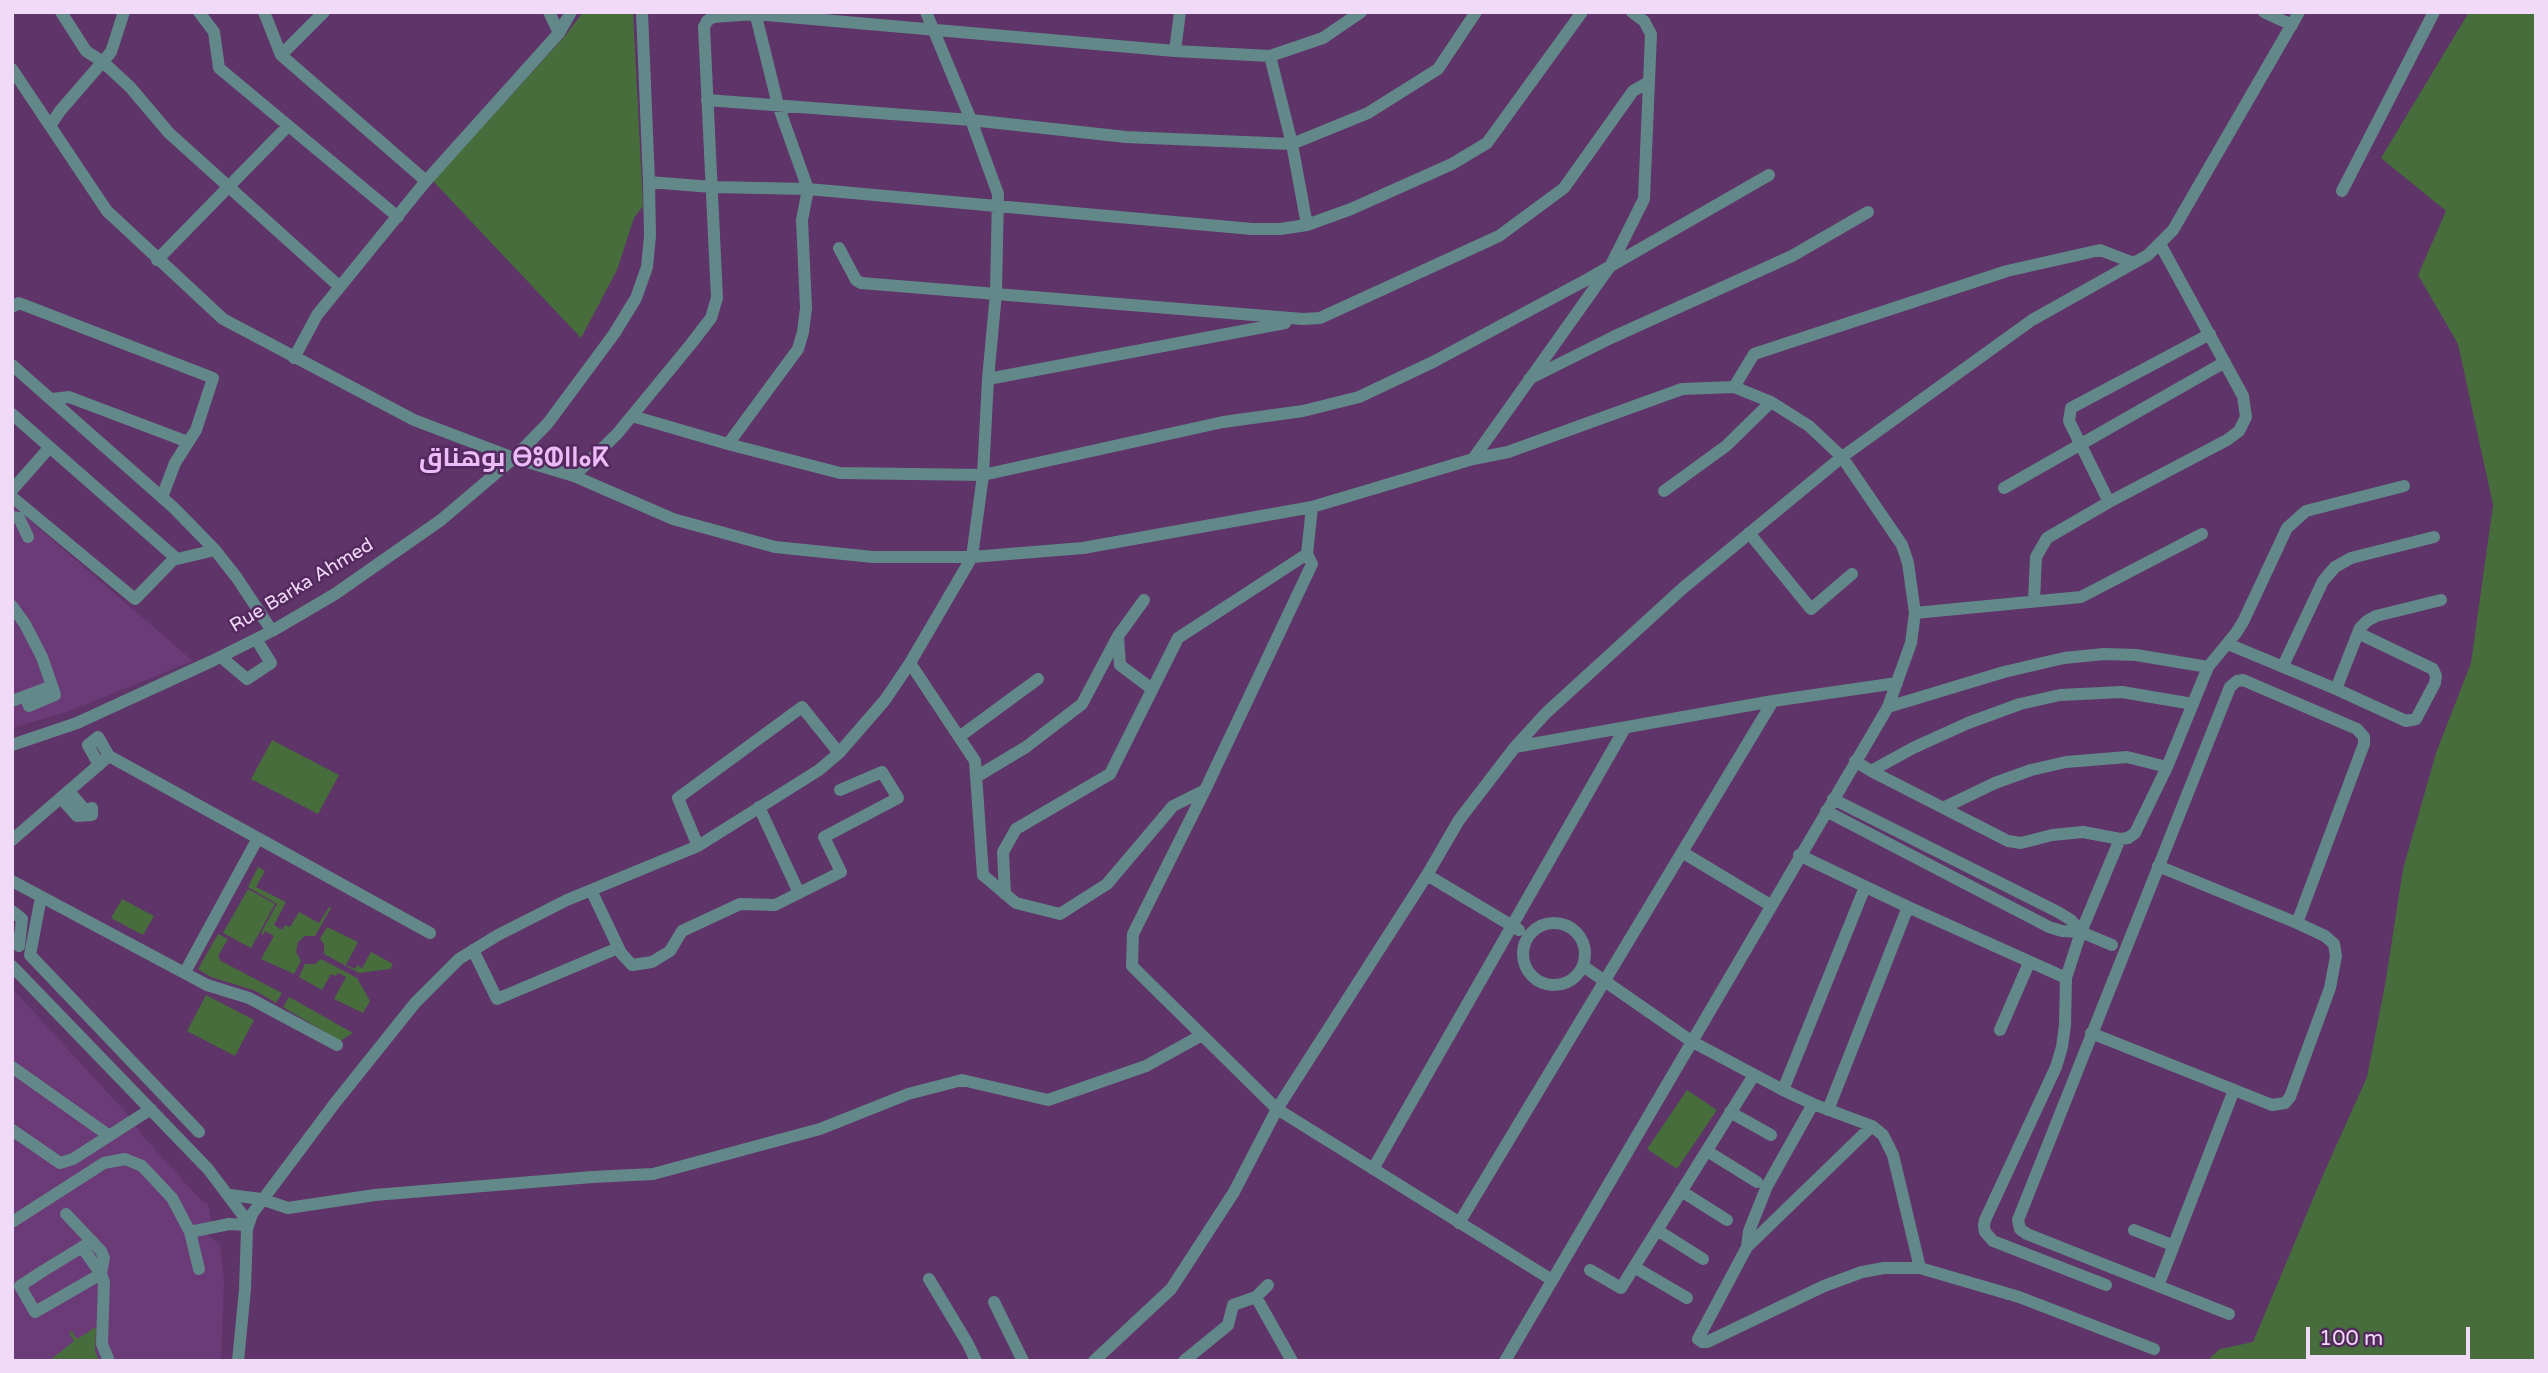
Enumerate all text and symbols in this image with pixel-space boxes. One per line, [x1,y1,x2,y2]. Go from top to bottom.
district label: بوهناق ⴱⵓⵀⵏⵏⴰⴽ [419,443,609,475]
street label: Rue Barka Ahmed [226,534,378,638]
scale bar [2310,1314,2474,1358]
text: 100 m [2319,1326,2383,1351]

